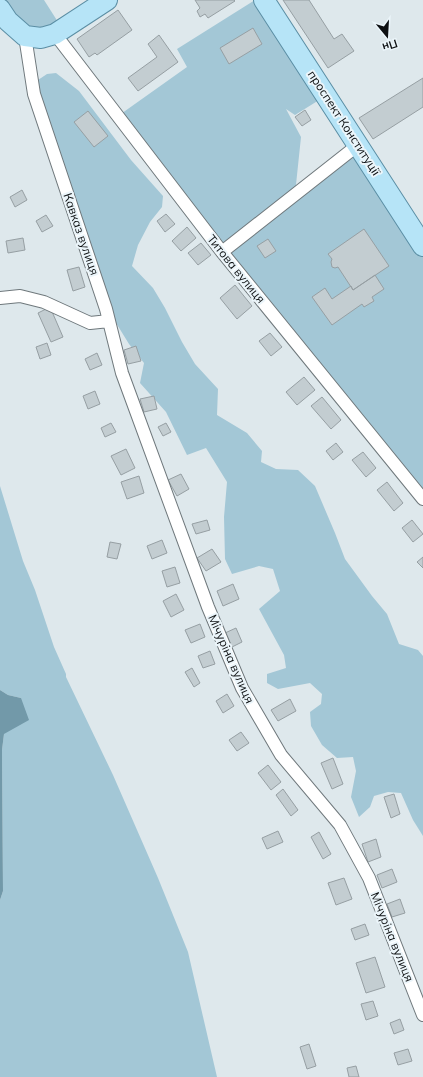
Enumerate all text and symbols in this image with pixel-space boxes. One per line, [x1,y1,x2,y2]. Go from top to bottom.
north arrow [367,16,407,56]
text: Пн [380,36,400,55]
street label: проспект Конституції [305,67,385,179]
street label: Кавказ вулиця [60,191,103,277]
street label: Титова вулиця [204,231,269,306]
street label: Мічуріна вулиця [205,612,258,705]
street label: Мічуріна вулиця [368,890,417,984]

